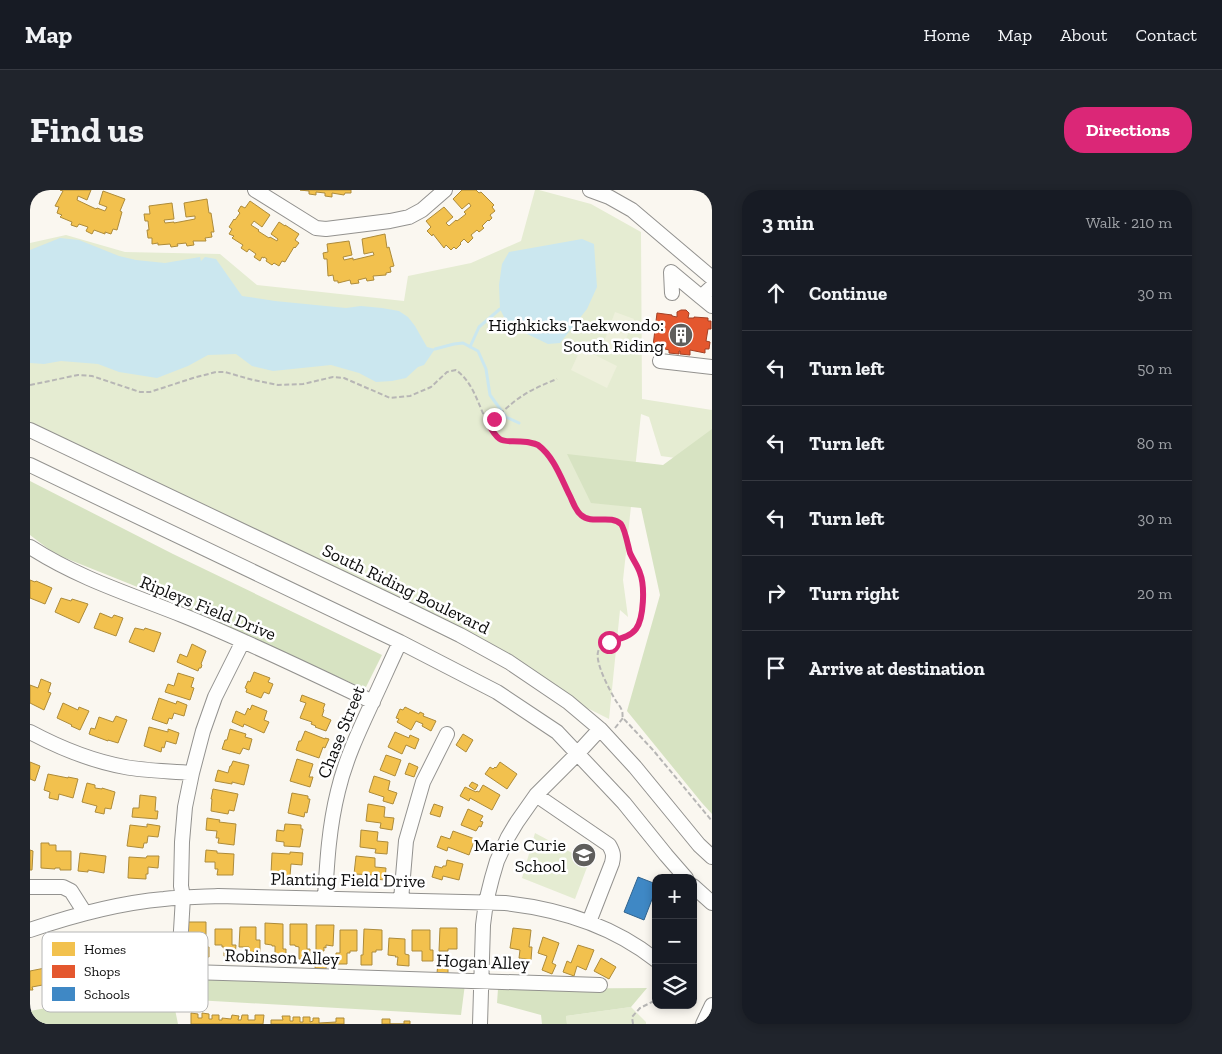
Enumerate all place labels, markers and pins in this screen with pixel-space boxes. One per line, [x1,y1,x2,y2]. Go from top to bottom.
place label: Highkicks Taekwondo: South Riding [488,314,664,357]
building icon: Highkicks Taekwondo: South Riding [668,322,694,348]
place label: Marie Curie School [474,834,566,877]
school or university icon: Marie Curie School [571,842,597,868]

